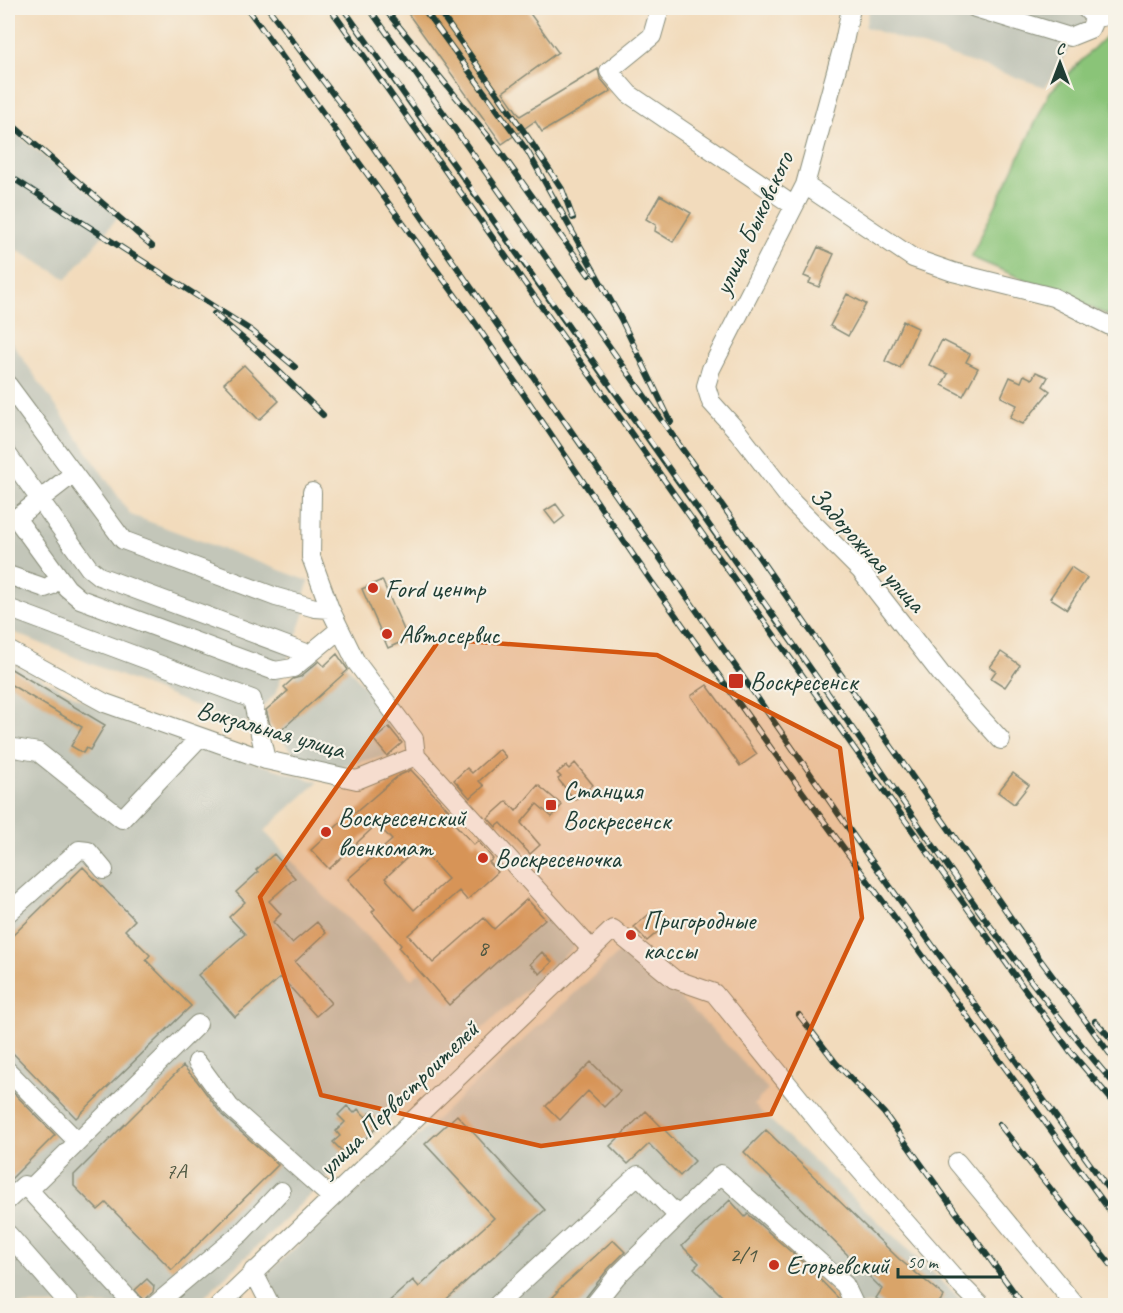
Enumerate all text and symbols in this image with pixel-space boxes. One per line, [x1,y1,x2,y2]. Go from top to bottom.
north arrow [1030,33,1090,93]
text: С [1056,39,1066,59]
street label: улица Быковского [705,145,802,302]
street label: Задорожная улица [802,480,934,620]
place label: Ford центр [385,572,487,605]
marker: Ford центр [366,581,380,595]
place label: Автосервис [399,618,501,651]
marker: Автосервис [380,627,394,641]
place label: Воскресенск [750,665,860,698]
marker: Воскресенск [727,672,745,690]
street label: Вокзальная улица [193,693,350,767]
place label: Станция Воскресенск [563,774,673,837]
marker: Станция Воскресенск [544,798,558,812]
place label: Воскресенский военкомат [338,801,468,864]
marker: Воскресенский военкомат [319,825,333,839]
place label: Воскресеночка [495,842,622,875]
marker: Воскресеночка [476,851,490,865]
place label: Пригородные кассы [643,904,758,967]
marker: Пригородные кассы [624,928,638,942]
house number: 8 [478,934,490,962]
street label: улица Первостроителей [309,1012,487,1185]
house number: 7А [166,1157,187,1185]
house number: 2/1 [729,1241,758,1269]
scale bar [898,1241,1000,1279]
place label: Егорьевский [786,1249,891,1282]
text: 50 m [907,1251,940,1273]
marker: Егорьевский [767,1258,781,1272]

